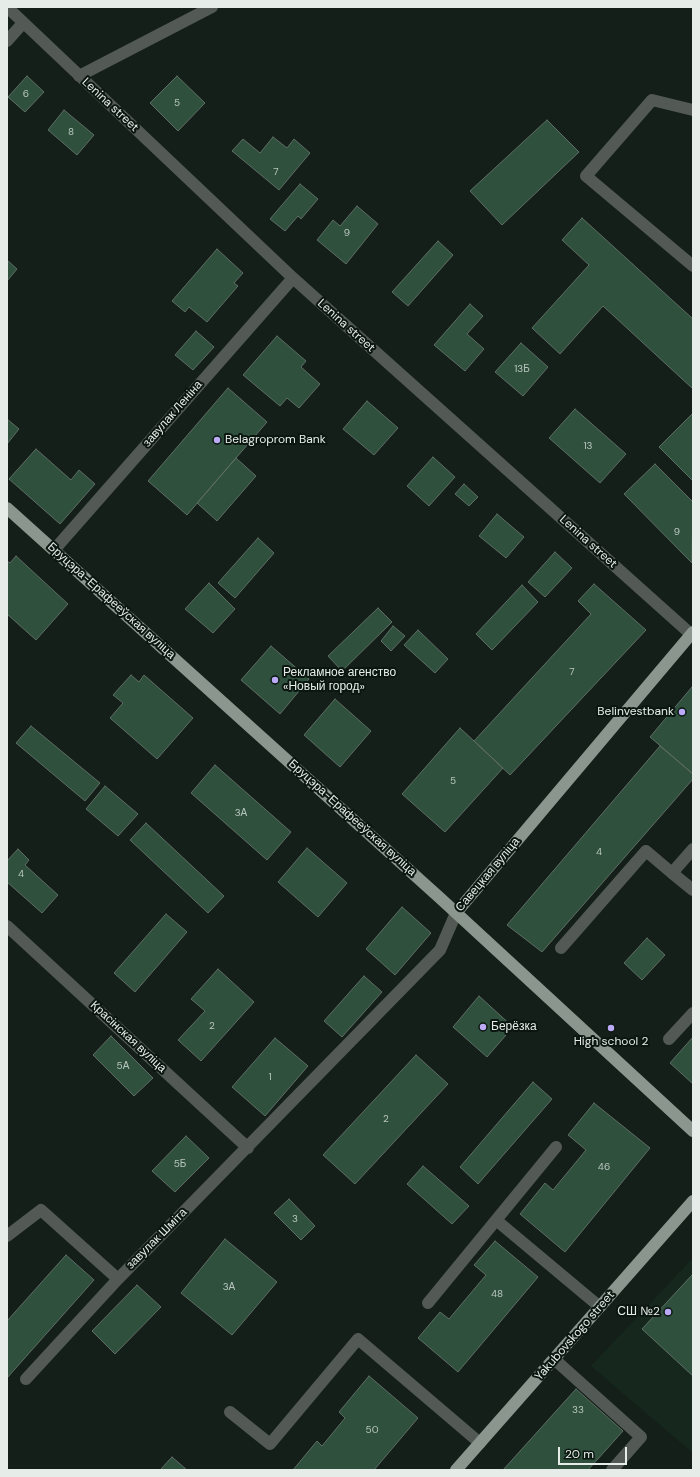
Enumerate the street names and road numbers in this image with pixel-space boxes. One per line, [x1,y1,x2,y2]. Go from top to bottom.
street label: Lenina street [79,75,141,135]
street label: Lenina street [314,297,378,355]
street label: завулак Леніна [140,378,206,450]
street label: Lenina street [556,513,620,571]
street label: Бруцэра-Ерафееўская вуліца [44,540,178,662]
street label: Бруцэра-Ерафееўская вуліца [285,757,419,879]
street label: Савецкая вуліца [453,835,523,915]
street label: Красінская вуліца [87,998,169,1076]
street label: завулак Шміта [124,1206,190,1272]
street label: Yakubovskogo street [532,1288,618,1384]

